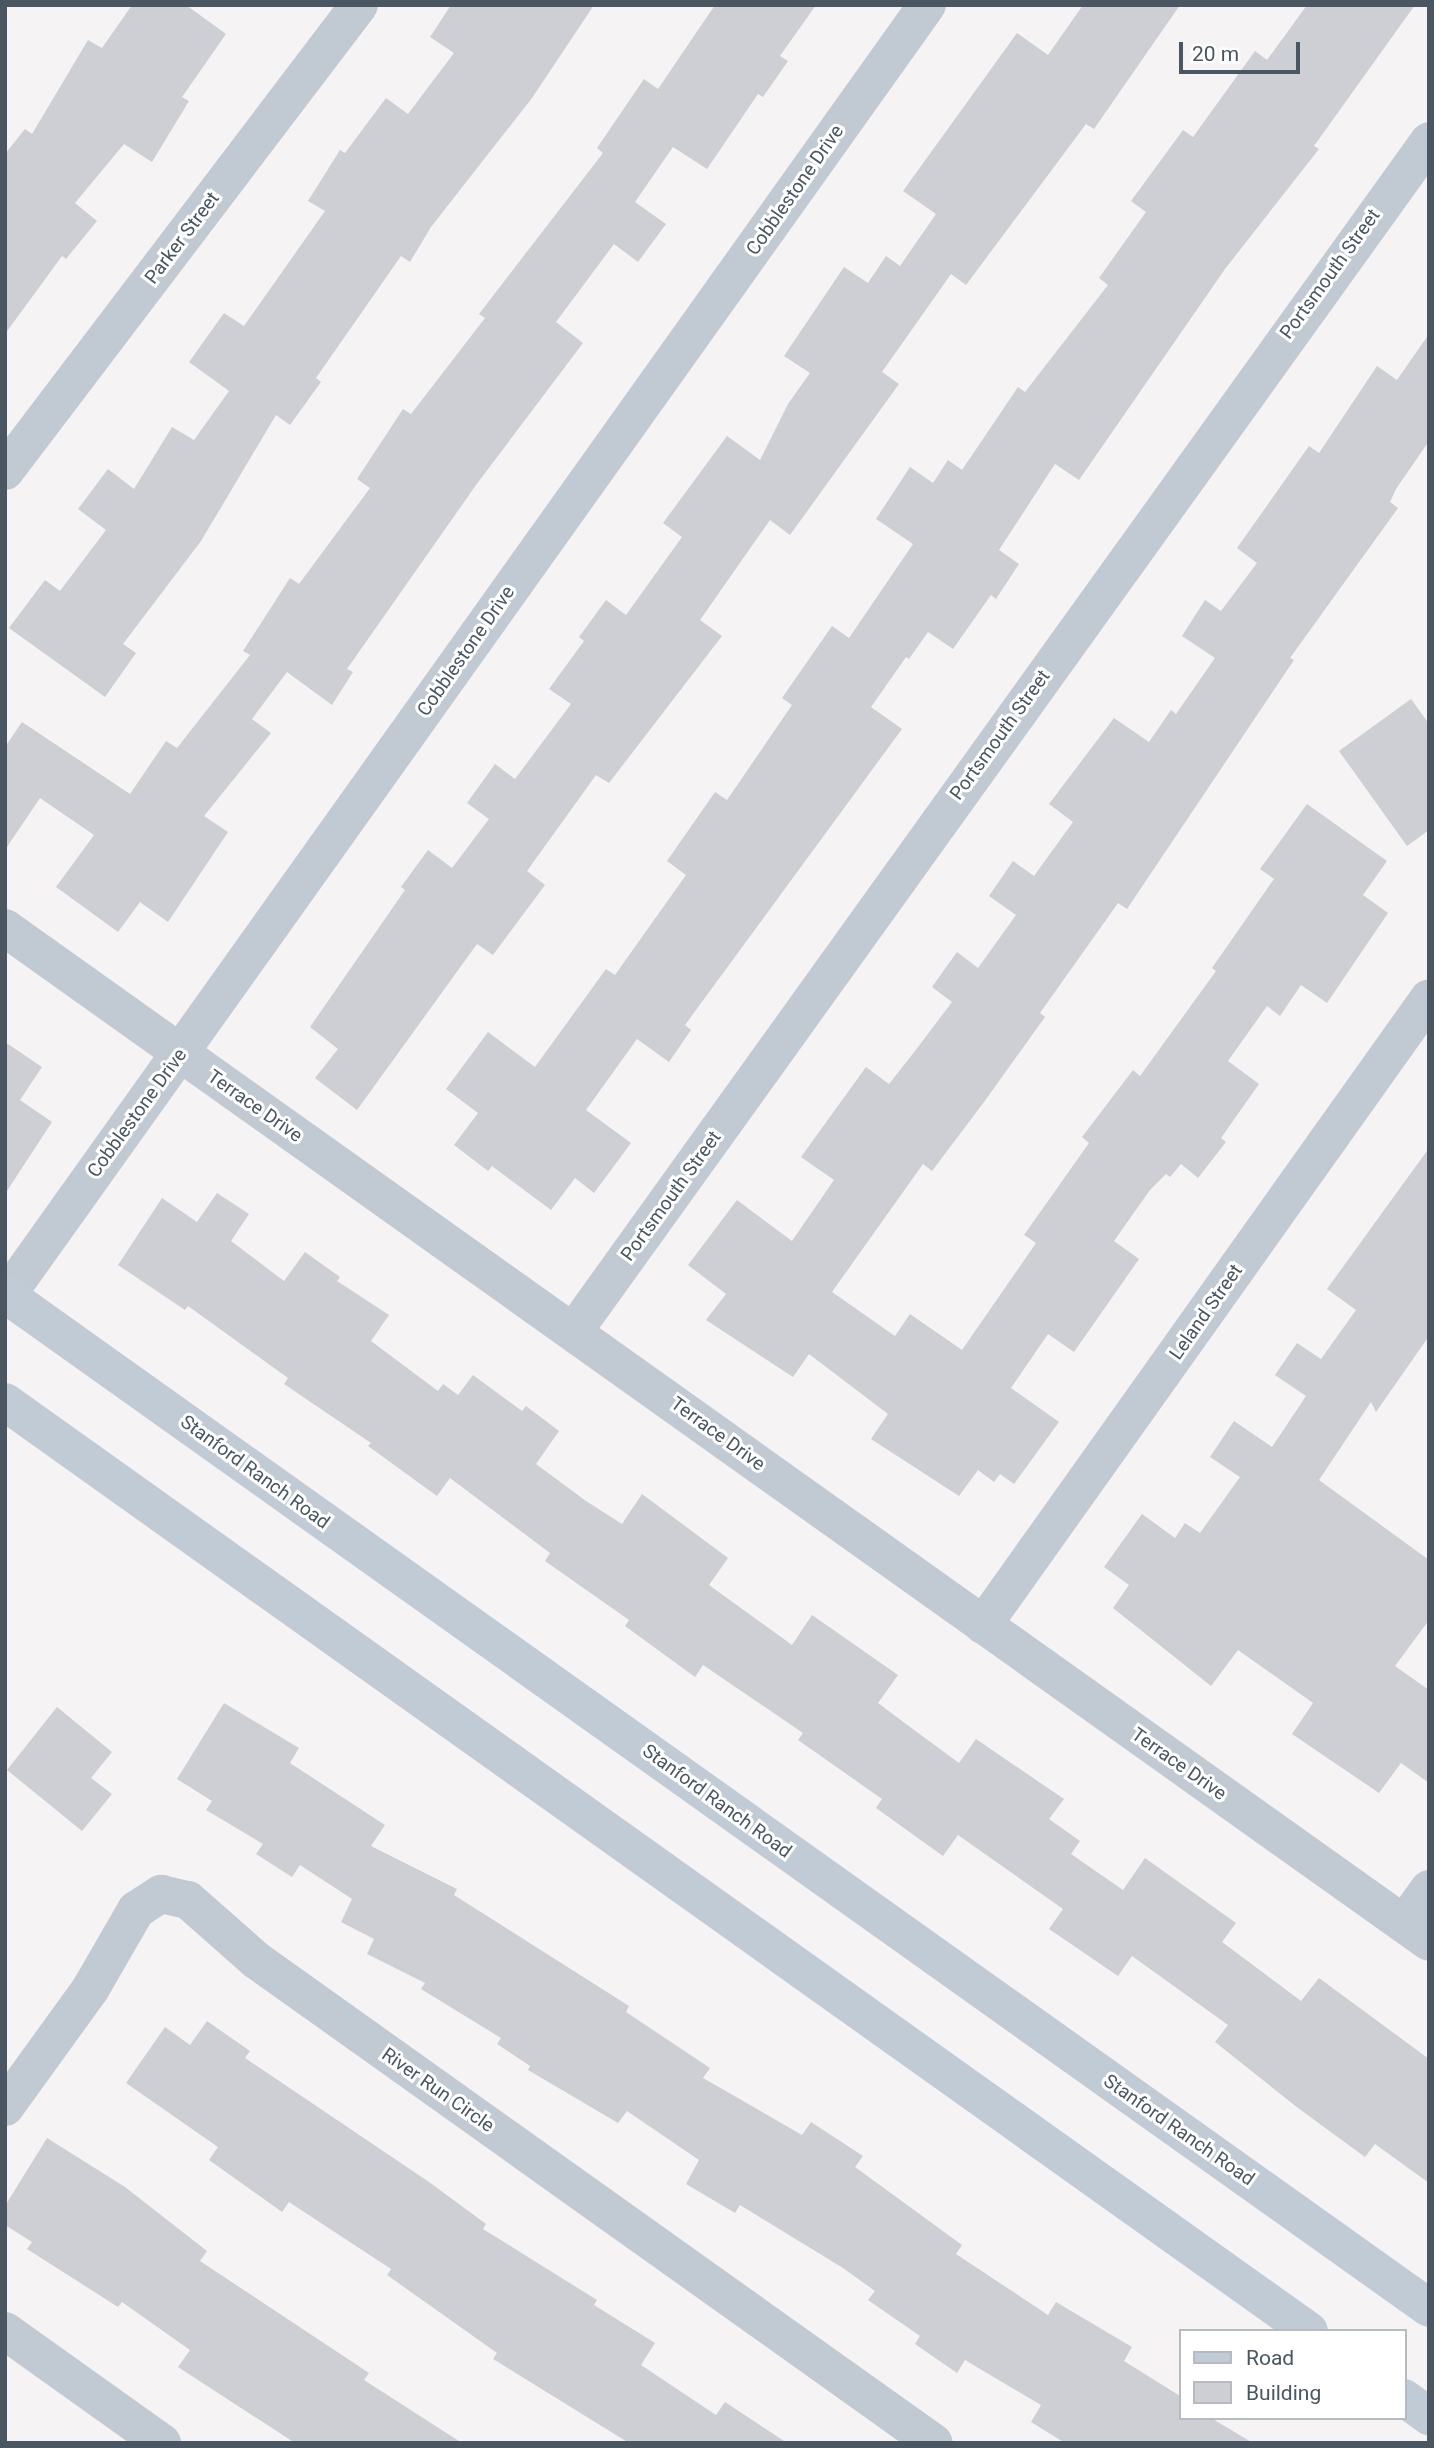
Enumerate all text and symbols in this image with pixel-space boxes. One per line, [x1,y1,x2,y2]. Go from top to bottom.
scale bar [1182,28,1303,72]
text: 20 m [1192,42,1239,66]
street label: Cobblestone Drive [742,120,848,260]
street label: Parker Street [140,187,224,289]
street label: Portsmouth Street [1275,205,1385,343]
street label: Cobblestone Drive [413,581,519,721]
street label: Portsmouth Street [945,666,1055,804]
street label: Cobblestone Drive [83,1044,191,1182]
street label: Terrace Drive [203,1065,307,1147]
street label: Portsmouth Street [616,1127,726,1265]
street label: Leland Street [1165,1260,1247,1364]
street label: Terrace Drive [666,1392,770,1476]
street label: Stanford Ranch Road [176,1410,334,1534]
street label: Terrace Drive [1127,1723,1231,1805]
street label: Stanford Ranch Road [638,1739,796,1863]
street label: River Run Circle [377,2043,499,2137]
street label: Stanford Ranch Road [1099,2069,1259,2191]
legend [1178,2329,1406,2420]
text: Road [1246,2346,1294,2370]
text: Building [1246,2381,1321,2405]

